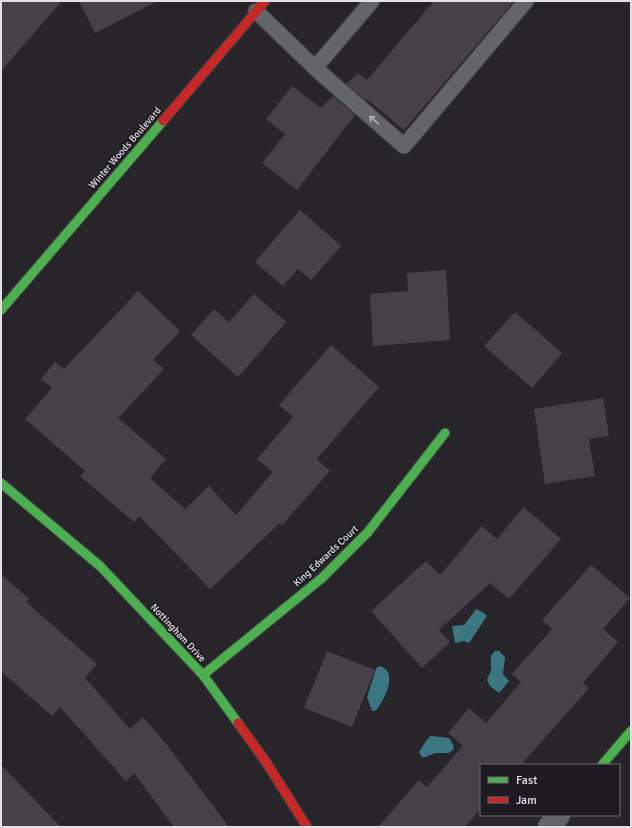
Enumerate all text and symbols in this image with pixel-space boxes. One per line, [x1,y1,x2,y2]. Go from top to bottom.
street label: Winter Woods Boulevard [86,105,164,191]
one-way arrow [370,116,380,125]
street label: King Edwards Court [291,523,361,589]
street label: Nottingham Drive [148,601,208,665]
legend [480,764,620,816]
text: Fast [516,773,537,788]
text: Jam [516,793,537,808]

